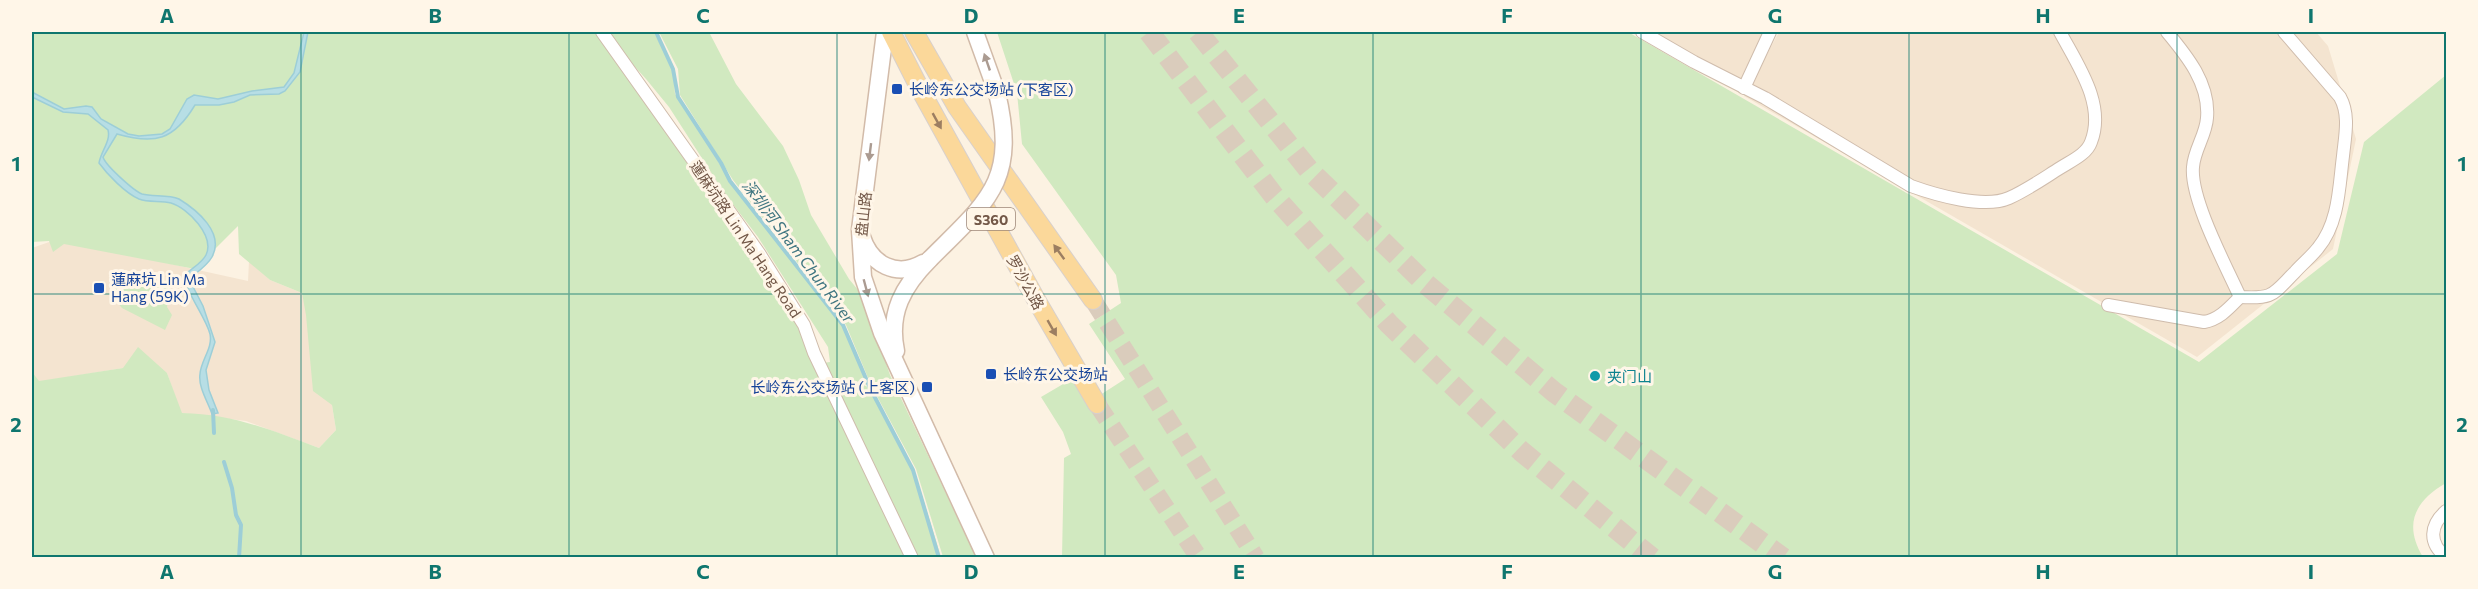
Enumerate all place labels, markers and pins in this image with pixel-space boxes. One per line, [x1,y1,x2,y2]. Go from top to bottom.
place label: 长岭东公交场站 (下客区) [909,80,1073,98]
marker: 长岭东公交场站 (下客区) [890,82,904,96]
place label: 蓮麻坑 Lin Ma Hang (59K) [111,270,205,305]
marker: 蓮麻坑 Lin Ma Hang (59K) [92,281,106,295]
place label: 长岭东公交场站 [1003,365,1108,383]
marker: 长岭东公交场站 [984,367,998,381]
place label: 夹门山 [1607,367,1652,385]
marker: 夹门山 [1588,369,1602,383]
place label: 长岭东公交场站 (上客区) [751,378,915,396]
marker: 长岭东公交场站 (上客区) [920,380,934,394]

